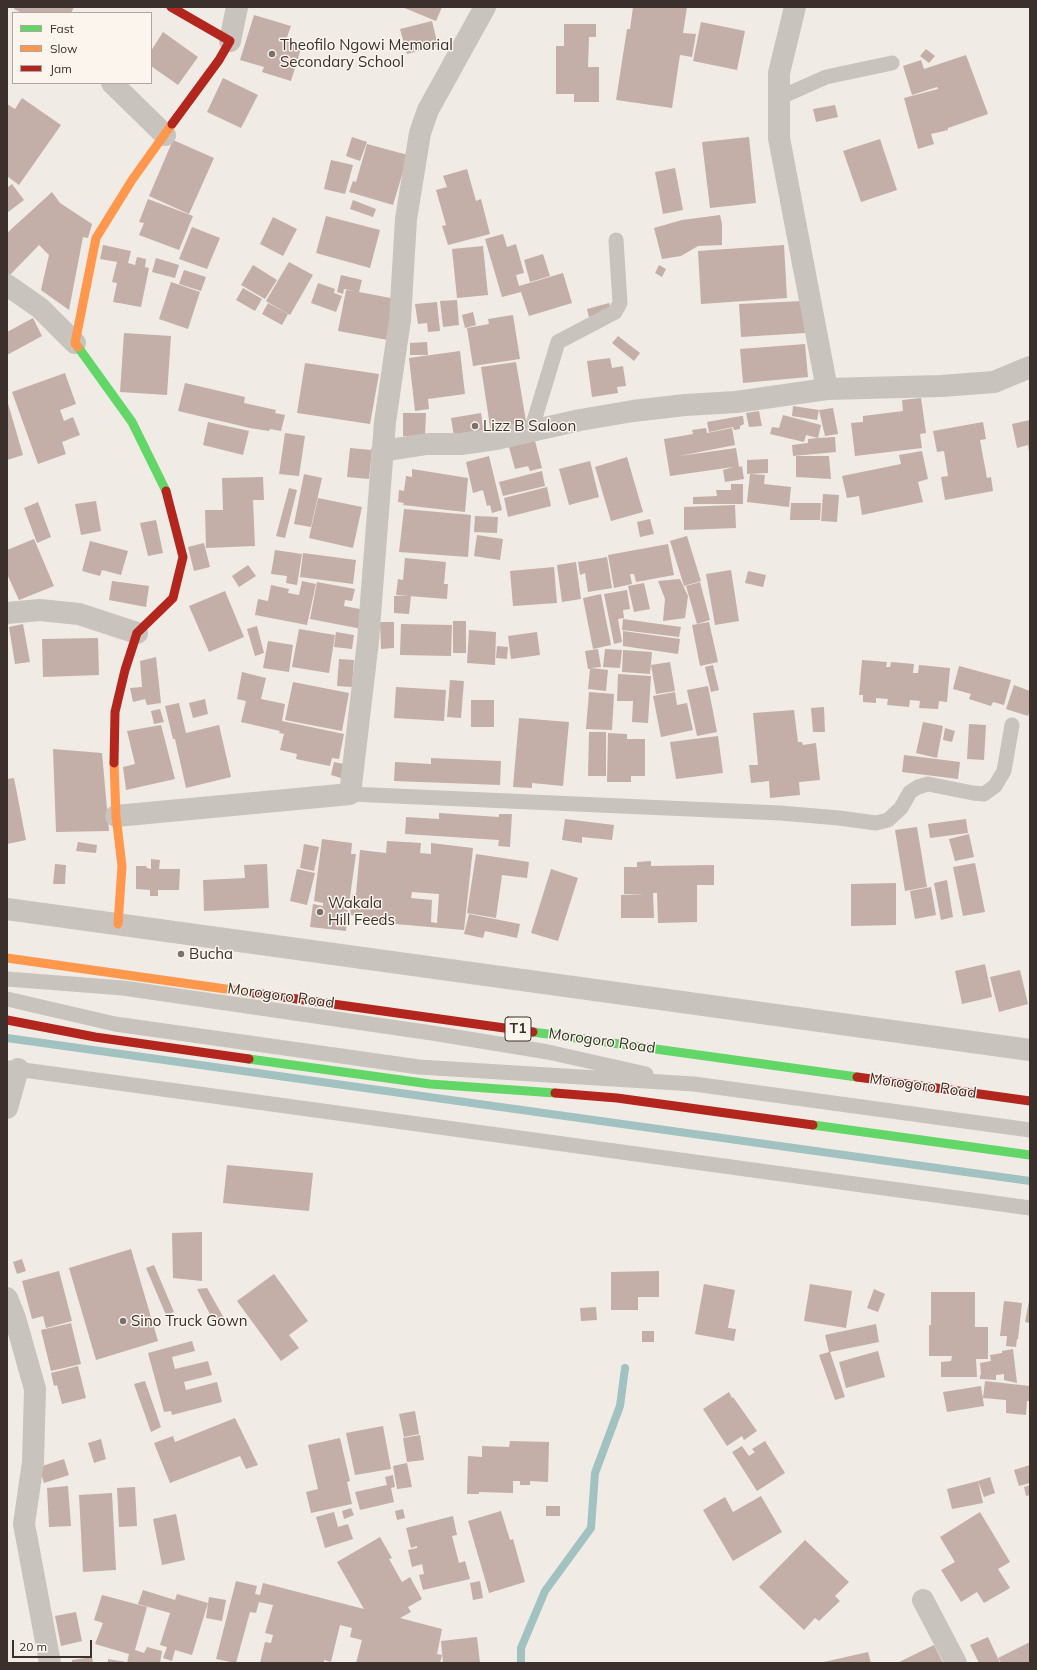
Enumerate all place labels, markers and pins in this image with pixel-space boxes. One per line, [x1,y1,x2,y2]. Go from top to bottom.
place label: Theofilo Ngowi Memorial Secondary School [280,36,453,71]
marker: Theofilo Ngowi Memorial Secondary School [267,49,277,59]
place label: Lizz B Saloon [483,417,576,435]
marker: Lizz B Saloon [470,421,480,431]
place label: Wakala Hill Feeds [328,894,395,929]
marker: Wakala Hill Feeds [315,907,325,917]
place label: Bucha [189,945,233,963]
marker: Bucha [176,949,186,959]
place label: Sino Truck Gown [131,1312,248,1330]
marker: Sino Truck Gown [118,1316,128,1326]

